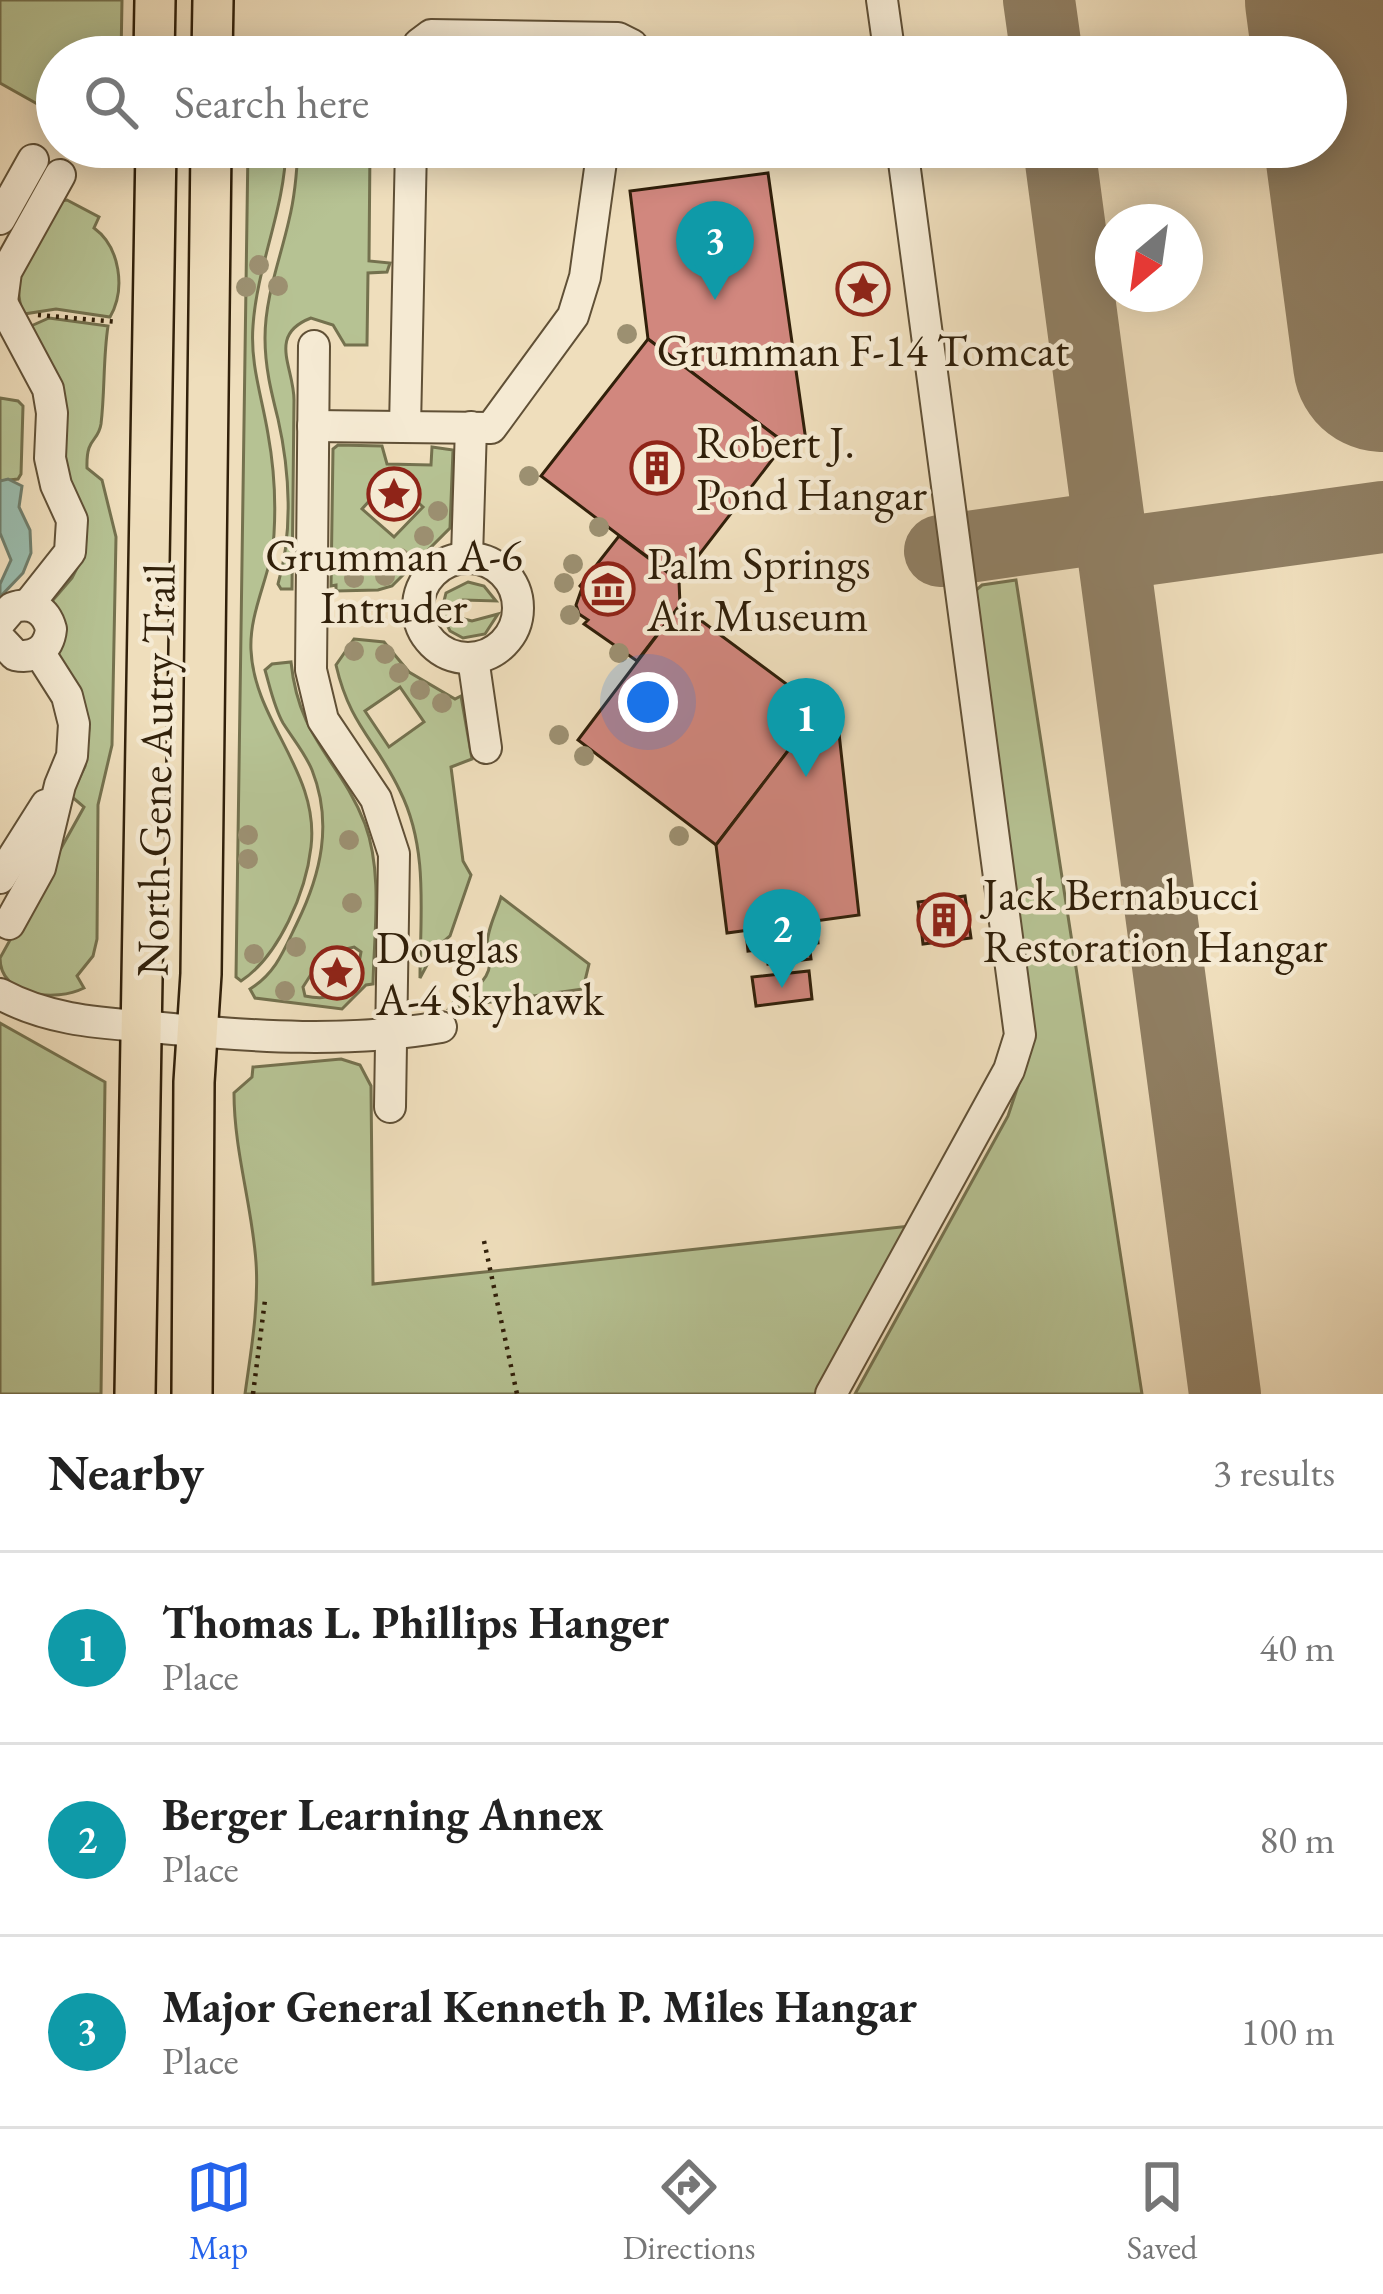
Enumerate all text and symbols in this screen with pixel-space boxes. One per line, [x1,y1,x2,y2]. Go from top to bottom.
search box [36,36,1347,168]
icon: search [78,69,144,135]
text: Search here [174,73,369,131]
pin: 3 [676,201,754,300]
north arrow [1095,204,1203,312]
place icon: Grumman F-14 Tomcat [835,261,891,317]
place label: Grumman F-14 Tomcat [657,321,1069,379]
place label: Robert J. Pond Hangar [696,413,927,523]
building icon: Robert J. Pond Hangar [629,440,685,496]
place icon: Grumman A-6 Intruder [366,466,422,522]
place label: Grumman A-6 Intruder [265,526,523,636]
place label: Palm Springs Air Museum [646,534,871,644]
museum icon: Palm Springs Air Museum [580,561,636,617]
street label: North Gene Autry Trail [122,563,188,977]
your location [618,672,678,732]
pin: 1 [767,678,845,777]
place label: Jack Bernabucci Restoration Hangar [979,865,1327,975]
pin: 2 [743,889,821,988]
building icon: Jack Bernabucci Restoration Hangar [916,892,972,948]
place label: Douglas A-4 Skyhawk [375,918,605,1028]
place icon: Douglas A-4 Skyhawk [309,945,365,1001]
text: Nearby [48,1439,204,1505]
text: 3 results [1213,1447,1335,1498]
text: Thomas L. Phillips Hanger [162,1593,669,1651]
text: 1 [77,1622,97,1673]
text: 40 m [1259,1622,1335,1673]
text: Place [162,1651,239,1702]
text: Berger Learning Annex [162,1785,604,1843]
text: 2 [77,1814,97,1865]
text: 80 m [1259,1814,1335,1865]
text: Place [162,1843,239,1894]
text: Major General Kenneth P. Miles Hangar [162,1977,917,2035]
text: 3 [77,2006,97,2057]
text: 100 m [1241,2006,1335,2057]
text: Place [162,2035,239,2086]
tab: Map [186,2154,252,2269]
tab: Directions [623,2154,756,2269]
tab: Saved [1127,2154,1197,2269]

